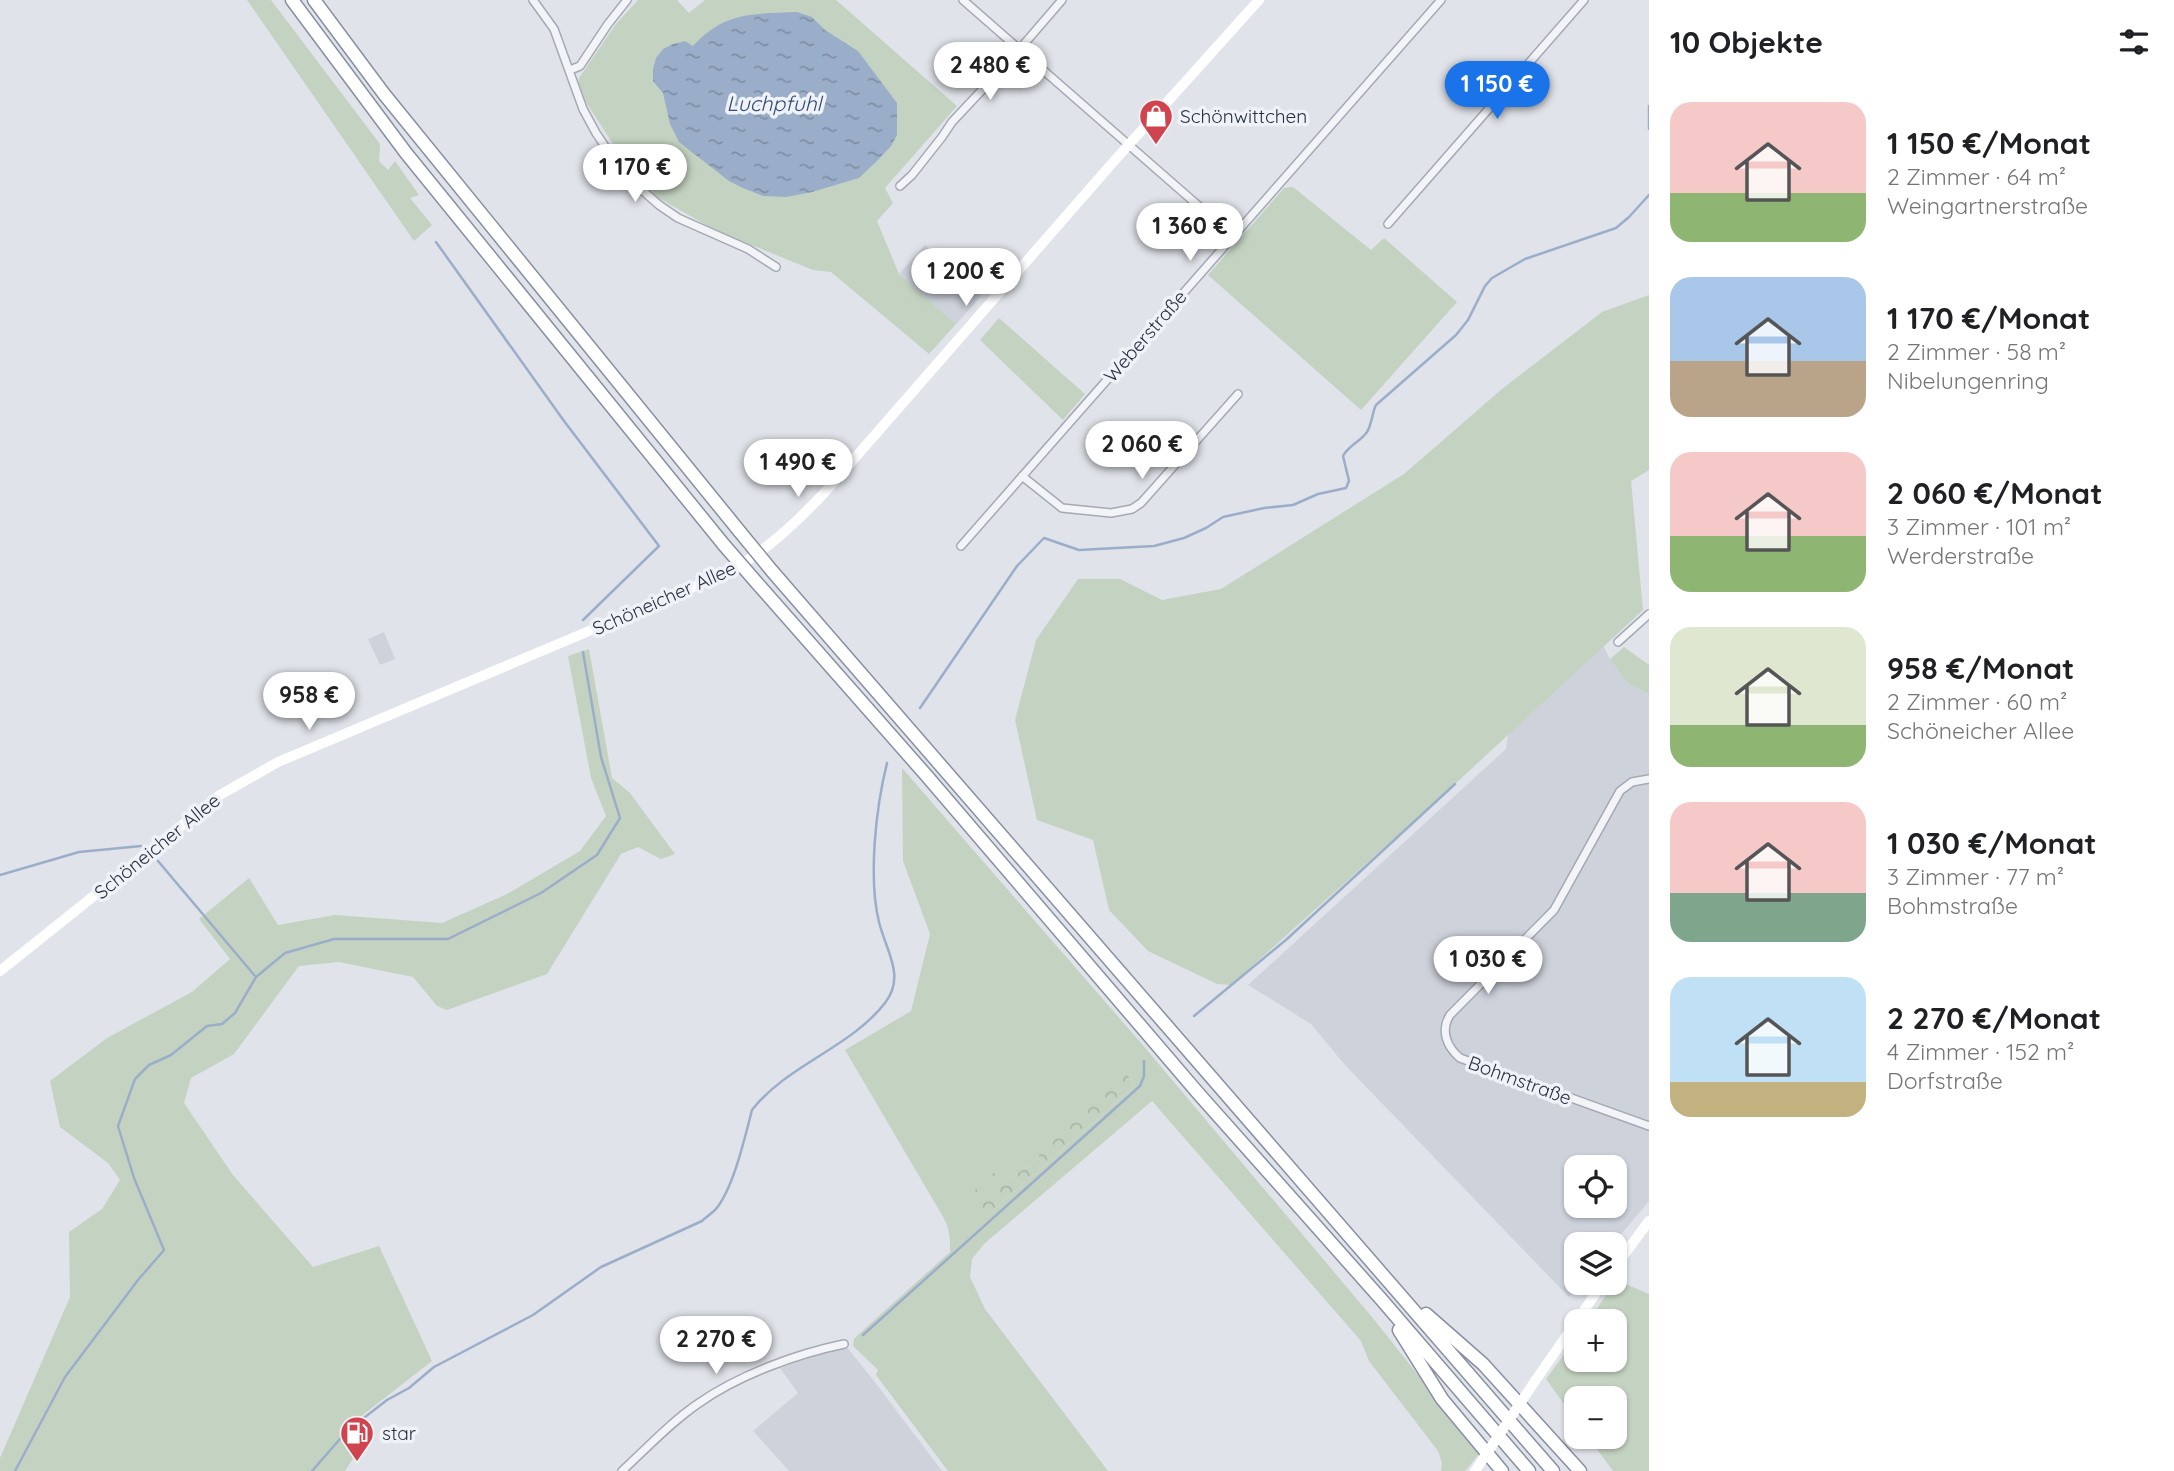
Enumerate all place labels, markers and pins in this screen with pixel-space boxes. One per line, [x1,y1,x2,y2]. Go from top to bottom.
pin: 2 480 € [925,42,1055,102]
pin: 1 150 € [1432,61,1562,121]
shop icon: Schönwittchen [1137,97,1175,146]
place label: Schönwittchen [1180,104,1307,128]
pin: 1 170 € [570,144,700,204]
pin: 1 360 € [1125,204,1255,263]
pin: 1 200 € [901,248,1031,308]
pin: 2 060 € [1077,421,1207,481]
pin: 1 490 € [733,440,863,499]
pin: 958 € [260,672,358,732]
pin: 1 030 € [1423,936,1553,996]
pin: 2 270 € [651,1316,781,1376]
fuel station icon: star [338,1414,376,1463]
place label: star [382,1421,417,1445]

